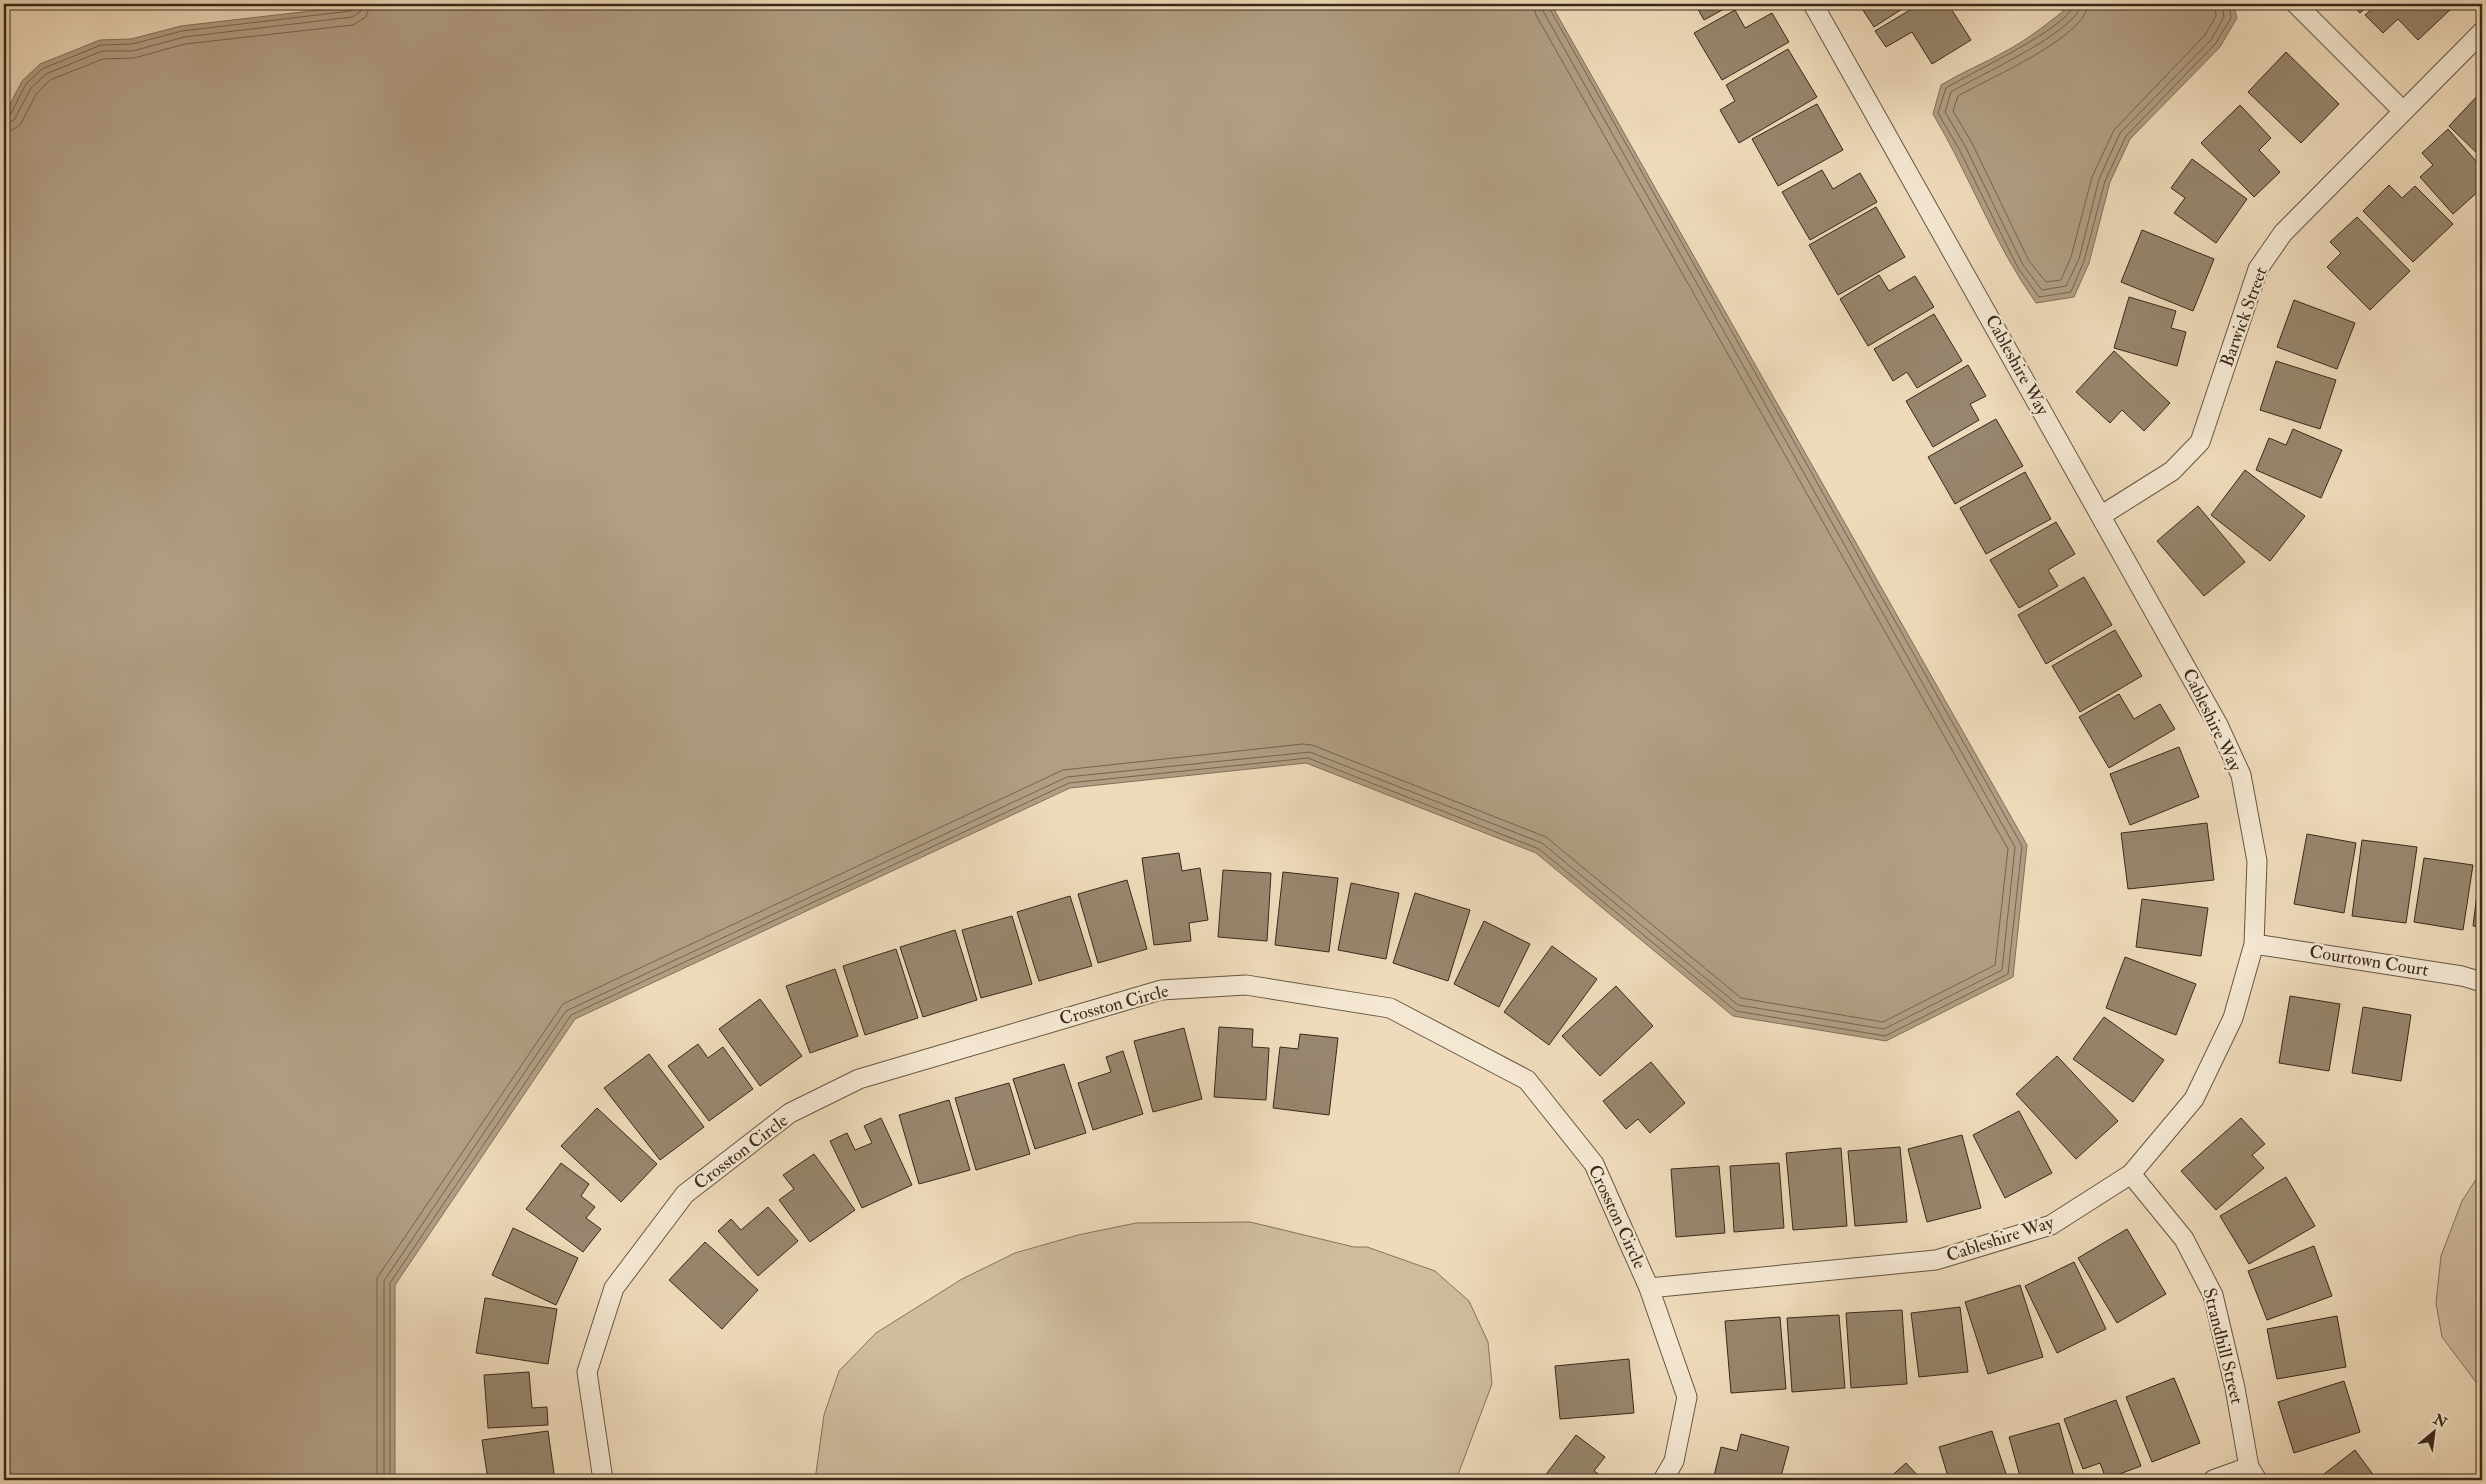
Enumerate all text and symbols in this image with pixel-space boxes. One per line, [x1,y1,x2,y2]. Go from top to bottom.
street label: Barwick Street [2215,264,2273,370]
street label: Cableshire Way [1980,311,2055,420]
street label: Cableshire Way [2177,665,2247,776]
street label: Courtown Court [2308,940,2430,982]
street label: Crosston Circle [1057,979,1172,1031]
street label: Crosston Circle [689,1109,793,1195]
street label: Crosston Circle [1583,1161,1651,1273]
street label: Cableshire Way [1943,1211,2058,1267]
street label: Strandhill Street [2197,1286,2249,1407]
north arrow [2408,1406,2458,1456]
text: N [2430,1410,2450,1432]

